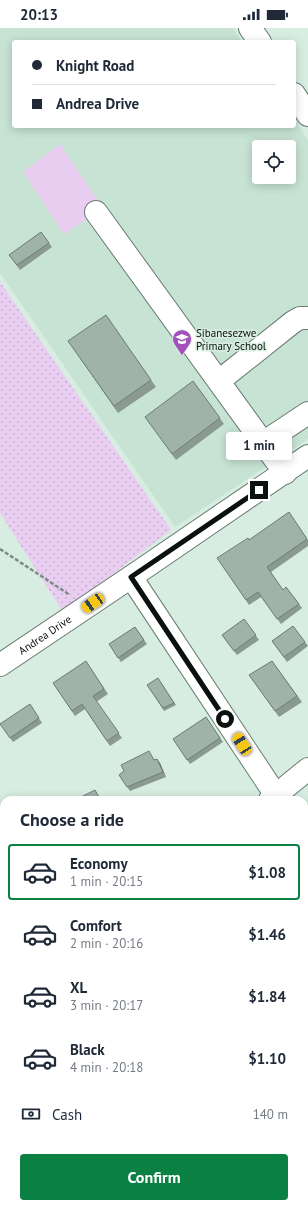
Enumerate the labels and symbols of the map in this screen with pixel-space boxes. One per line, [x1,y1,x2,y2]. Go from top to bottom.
place label: Sibanesezwe Primary School [196,326,267,353]
school or university icon: Sibanesezwe Primary School [171,328,193,356]
callout: 1 min [226,432,292,460]
route end [250,481,268,499]
car [80,591,106,615]
street label: Andrea Drive [16,612,74,658]
route start [216,710,234,728]
car [230,731,254,757]

